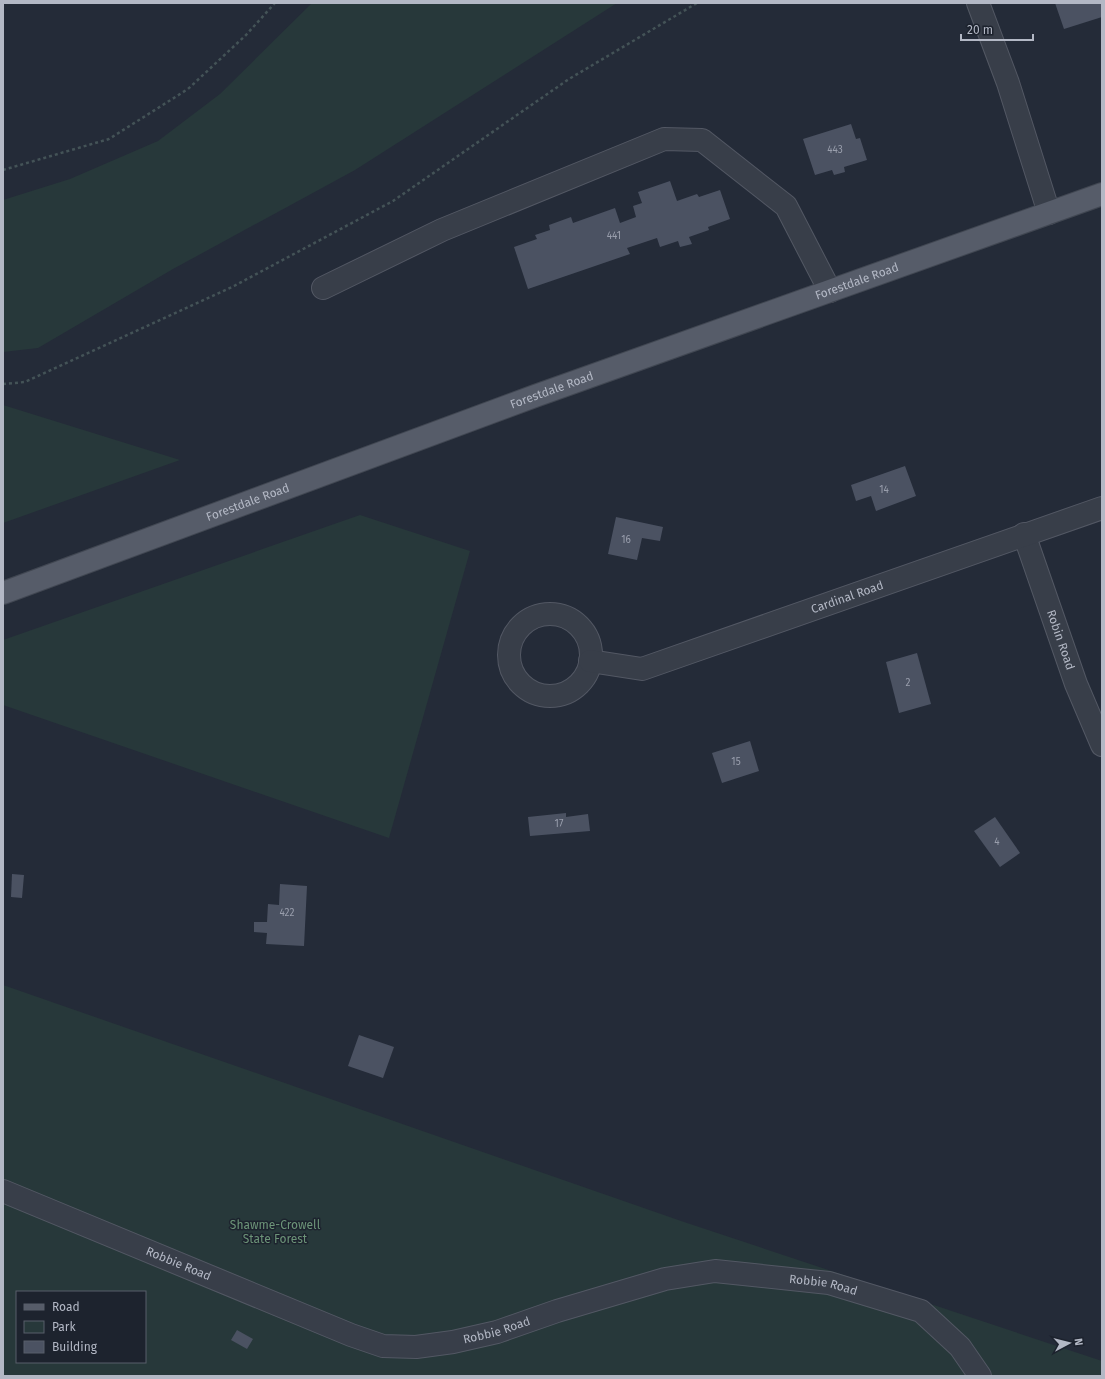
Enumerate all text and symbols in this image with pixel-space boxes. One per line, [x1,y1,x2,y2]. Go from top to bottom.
scale bar [961,16,1033,42]
text: 20 m [967,23,993,37]
house number: 443 [827,144,843,156]
house number: 441 [607,230,621,242]
street label: Forestdale Road [813,260,900,303]
street label: Forestdale Road [508,369,595,412]
street label: Forestdale Road [204,481,291,524]
house number: 14 [879,484,890,496]
house number: 16 [621,534,631,546]
street label: Cardinal Road [809,578,885,616]
street label: Robin Road [1044,608,1078,672]
house number: 2 [906,677,911,689]
house number: 15 [731,756,741,768]
house number: 17 [555,818,564,830]
house number: 4 [994,836,1000,848]
house number: 422 [279,907,295,919]
park label: Shawme-Crowell State Forest [230,1218,321,1246]
street label: Robbie Road [144,1244,213,1283]
street label: Robbie Road [788,1272,859,1298]
legend [16,1291,146,1363]
text: Road [52,1300,80,1314]
street label: Robbie Road [462,1314,532,1346]
text: Park [52,1320,76,1334]
north arrow [1049,1323,1089,1363]
text: N [1072,1337,1085,1346]
text: Building [52,1340,98,1354]

